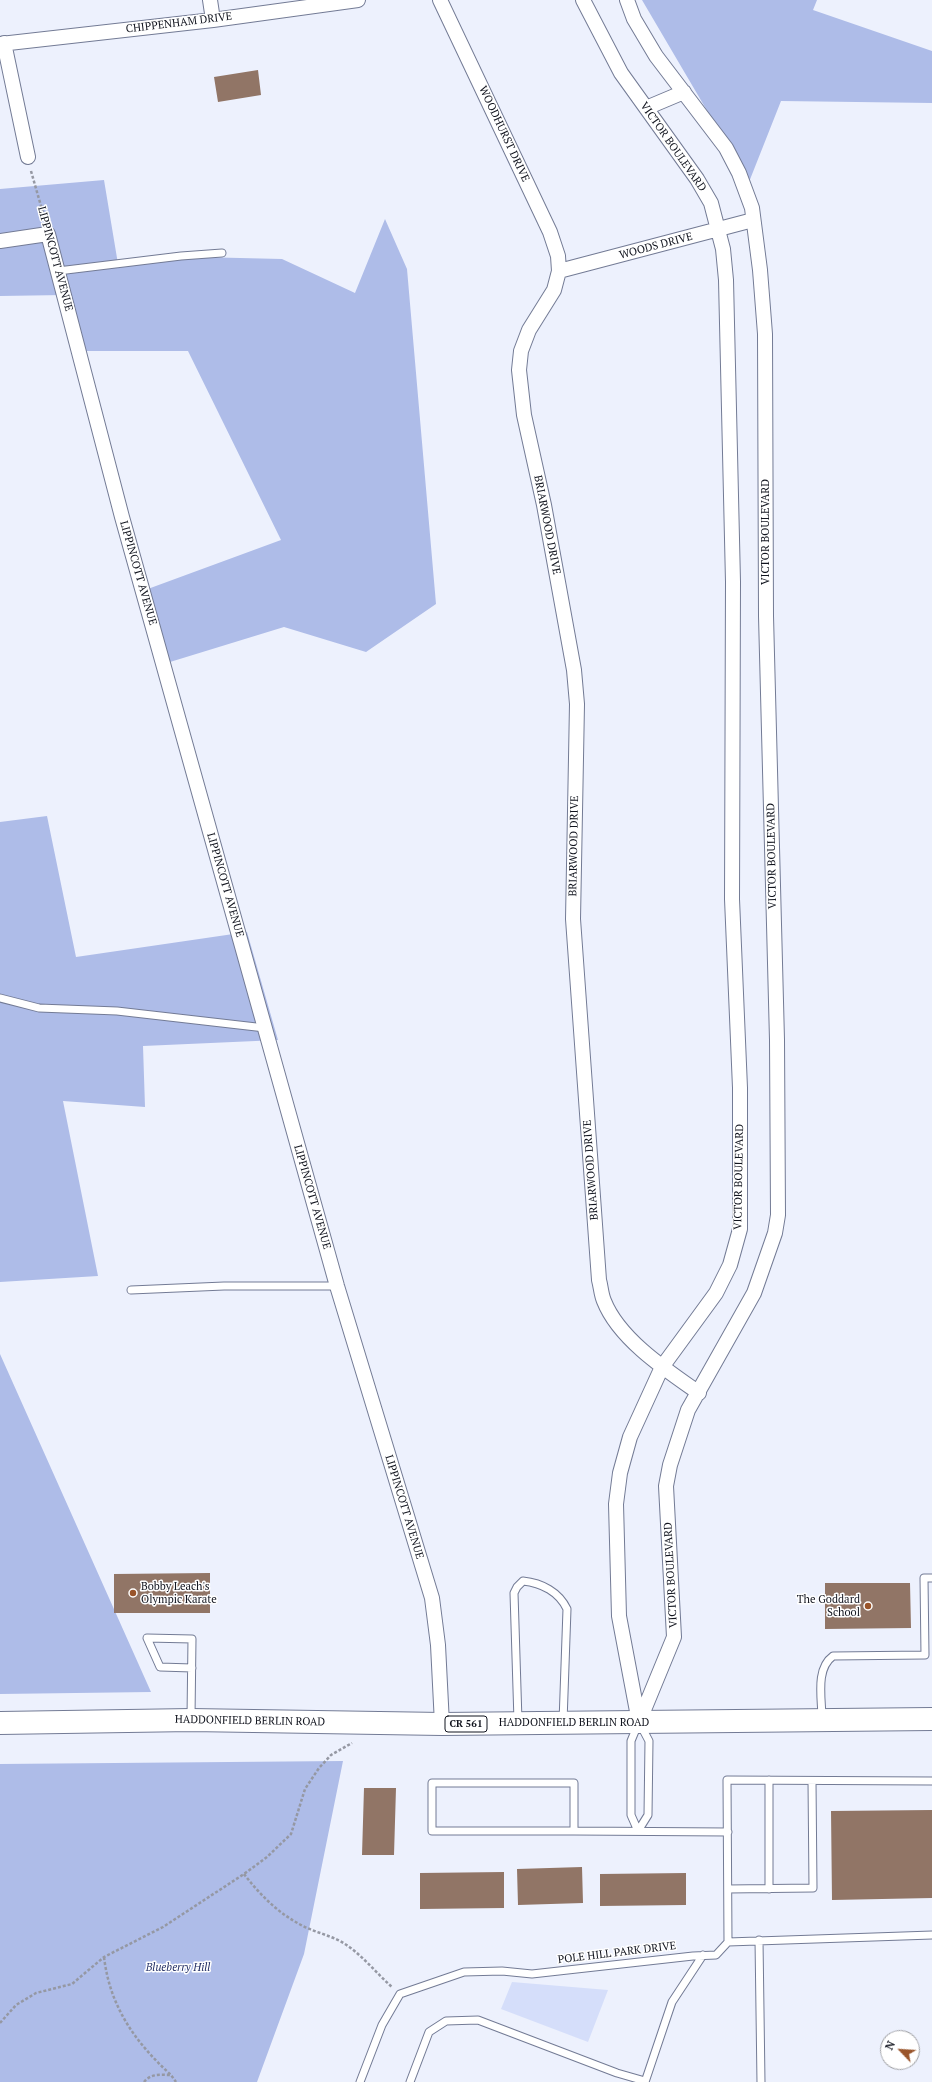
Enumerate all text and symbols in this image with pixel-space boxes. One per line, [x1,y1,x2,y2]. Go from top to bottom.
street label: CHIPPENHAM DRIVE [125,10,233,36]
street label: WOODHURST DRIVE [476,84,532,184]
street label: VICTOR BOULEVARD [637,100,709,194]
street label: LIPPINCOTT AVENUE [35,205,75,313]
street label: WOODS DRIVE [618,230,694,262]
street label: BRIARWOOD DRIVE [531,474,563,576]
street label: VICTOR BOULEVARD [759,479,773,585]
street label: LIPPINCOTT AVENUE [117,519,159,627]
street label: BRIARWOOD DRIVE [567,795,581,897]
street label: VICTOR BOULEVARD [764,803,780,909]
street label: LIPPINCOTT AVENUE [204,831,246,939]
street label: BRIARWOOD DRIVE [581,1119,601,1221]
street label: VICTOR BOULEVARD [731,1124,747,1230]
street label: LIPPINCOTT AVENUE [291,1143,333,1251]
street label: LIPPINCOTT AVENUE [382,1453,426,1561]
street label: VICTOR BOULEVARD [662,1522,680,1628]
place label: Bobby Leach's Olympic Karate [141,1580,217,1606]
marker: Bobby Leach's Olympic Karate [128,1588,138,1598]
place label: The Goddard School [797,1593,860,1619]
marker: The Goddard School [863,1601,873,1611]
street label: HADDONFIELD BERLIN ROAD [175,1713,325,1729]
road number: CR 561 [445,1716,487,1732]
street label: HADDONFIELD BERLIN ROAD [499,1716,649,1730]
street label: POLE HILL PARK DRIVE [557,1939,677,1967]
park label: Blueberry Hill [146,1961,210,1975]
north arrow [880,2030,920,2070]
text: N [882,2039,898,2052]

